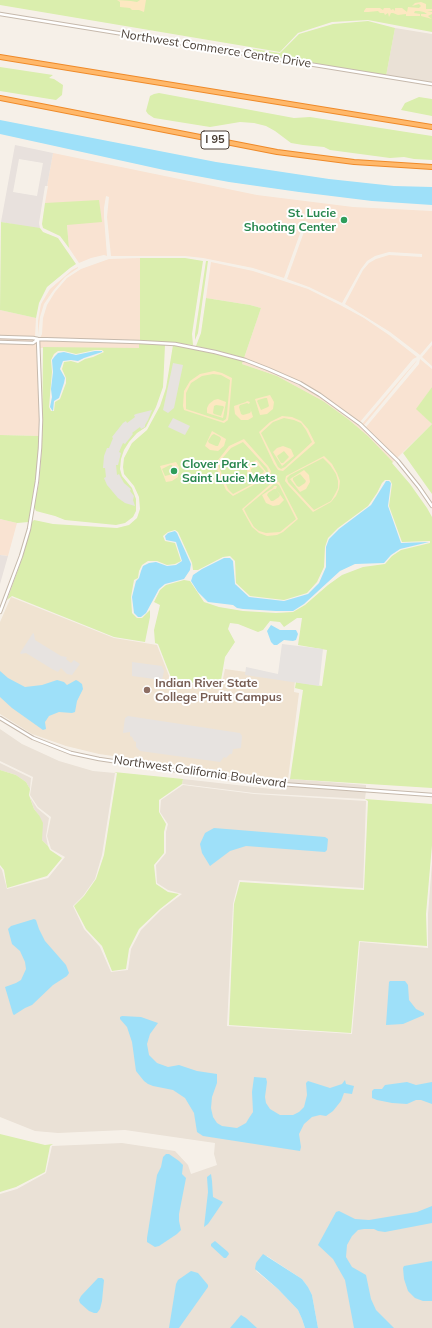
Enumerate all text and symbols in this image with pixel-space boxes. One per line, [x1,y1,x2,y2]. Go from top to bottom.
street label: Northwest Commerce Centre Drive [120,27,312,71]
road number: I 95 [201,131,229,149]
place label: St. Lucie Shooting Center [244,206,336,234]
marker: St. Lucie Shooting Center [339,215,349,225]
place label: Clover Park - Saint Lucie Mets [182,457,276,485]
marker: Clover Park - Saint Lucie Mets [169,466,179,476]
place label: Indian River State College Pruitt Campus [155,676,282,704]
marker: Indian River State College Pruitt Campus [142,685,152,695]
street label: Northwest California Boulevard [113,753,287,791]

